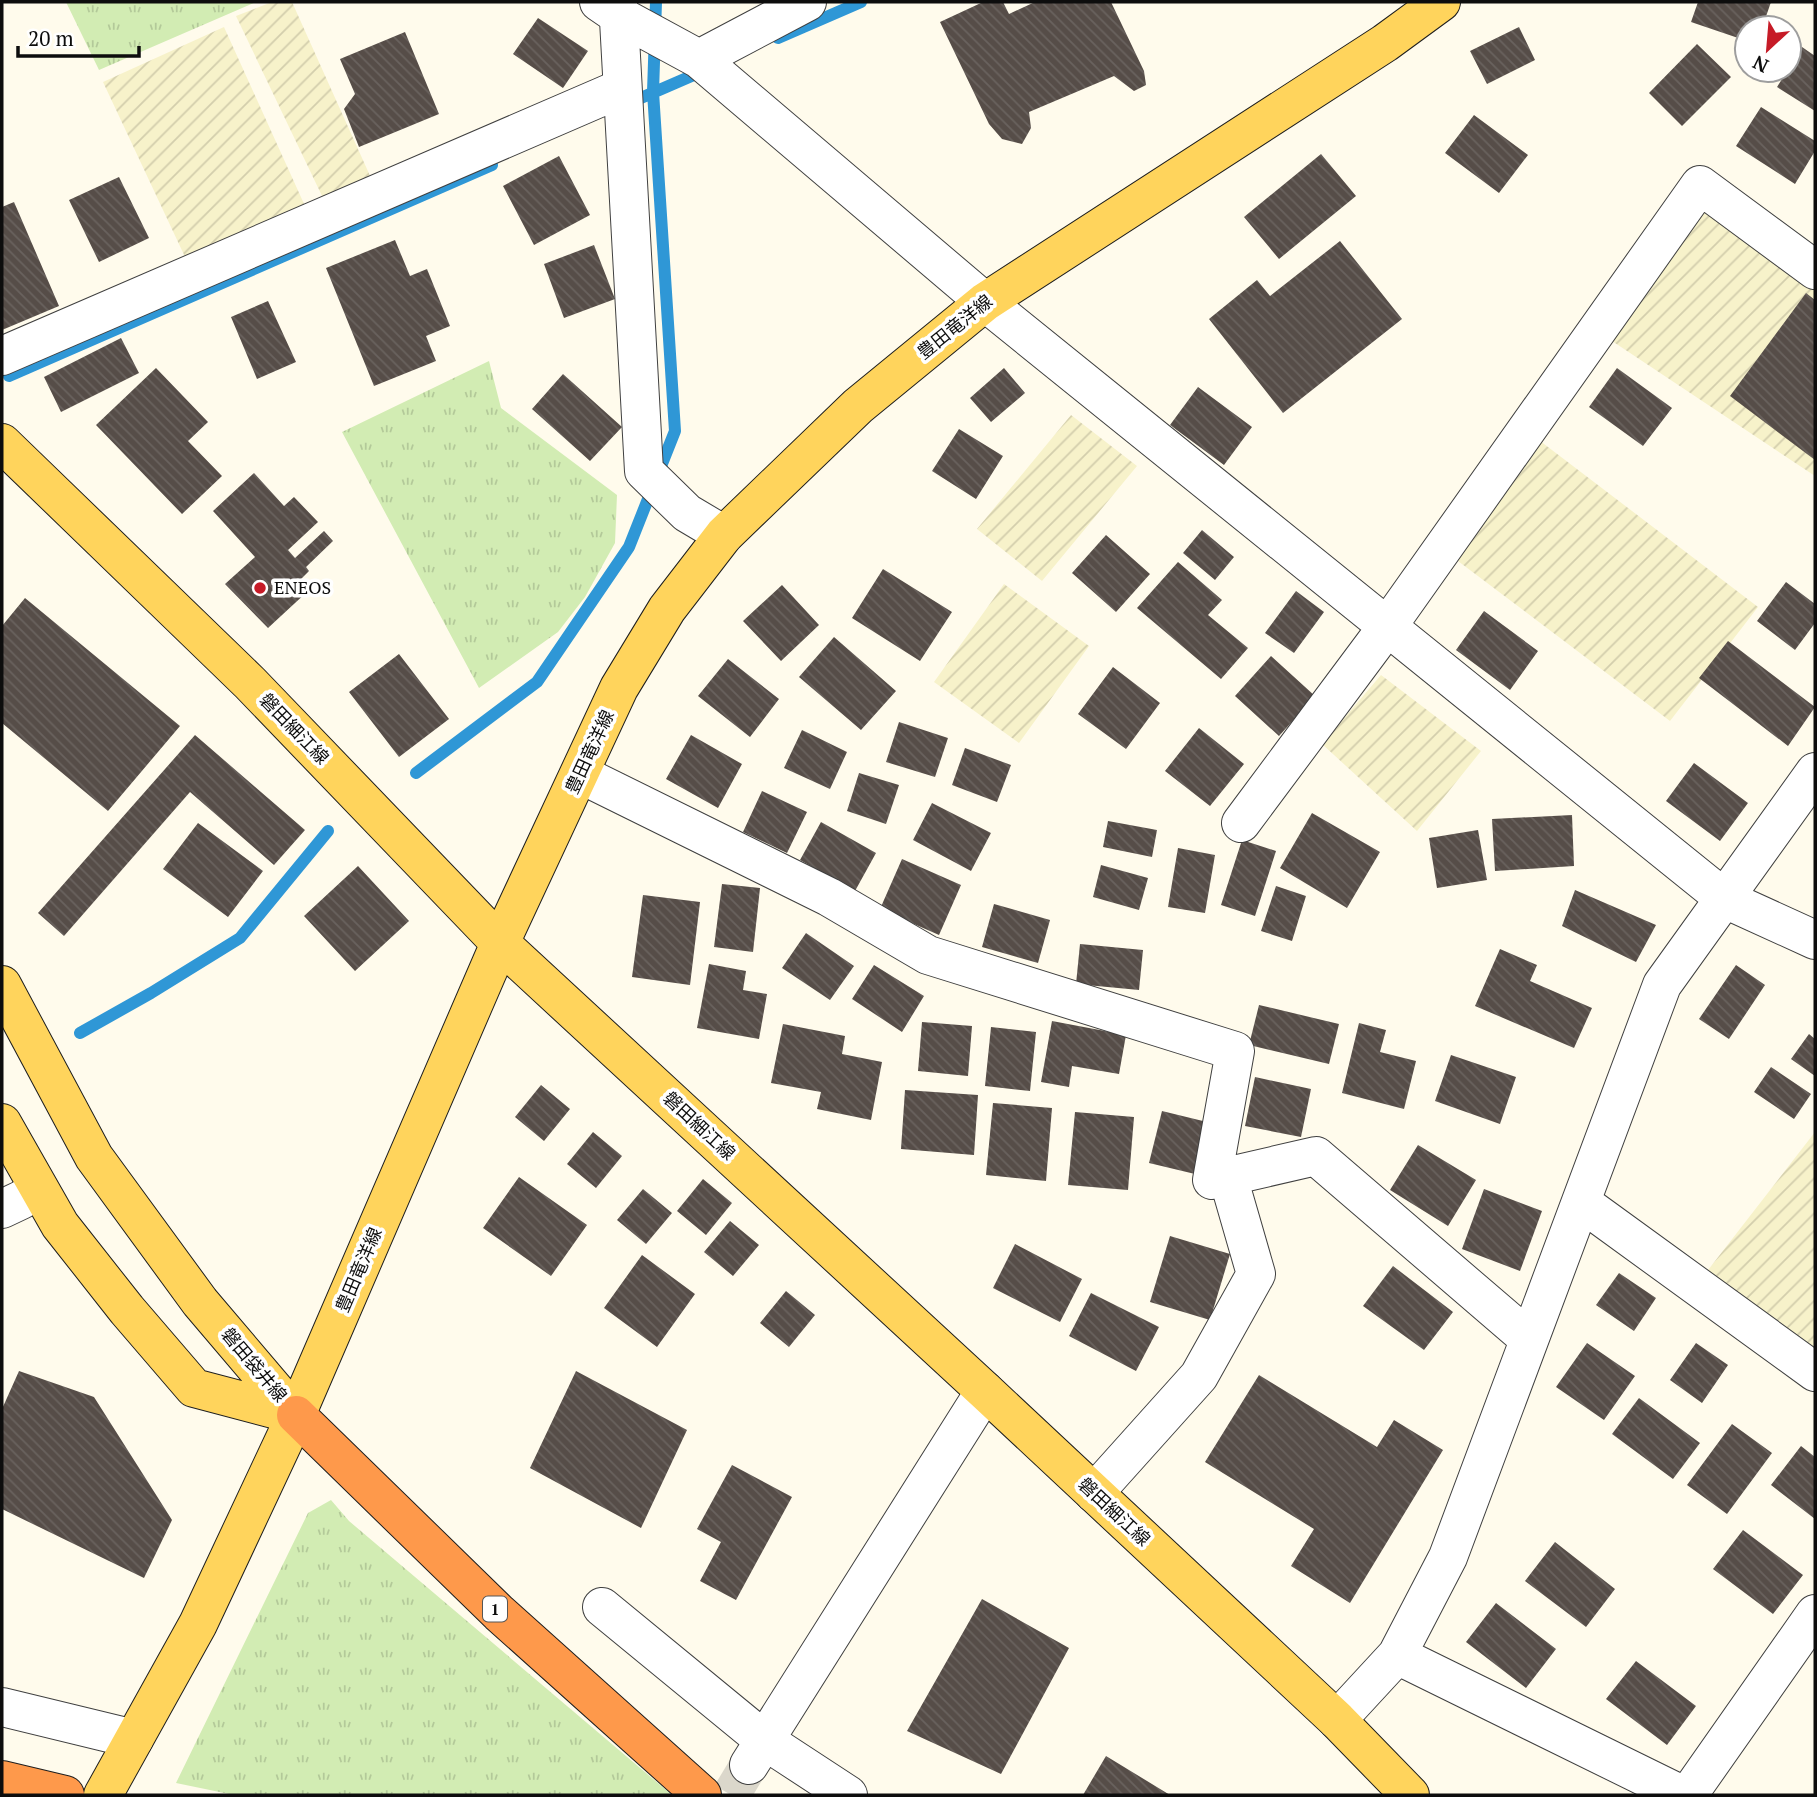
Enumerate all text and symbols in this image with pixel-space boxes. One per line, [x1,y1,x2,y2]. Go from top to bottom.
scale bar [18,14,138,58]
north arrow [1733,14,1803,84]
text: 20 m [28,24,74,52]
text: N [1748,50,1772,79]
street label: 豊田竜洋線 [912,289,997,364]
place label: ENEOS [274,575,331,599]
marker: ENEOS [252,580,268,596]
street label: 磐田細江線 [255,688,335,769]
street label: 豊田竜洋線 [559,706,619,797]
street label: 磐田細江線 [659,1086,741,1165]
street label: 豊田竜洋線 [329,1223,387,1316]
street label: 磐田袋井線 [217,1322,293,1407]
street label: 磐田細江線 [1074,1472,1156,1551]
road number: 1 [483,1596,507,1622]

